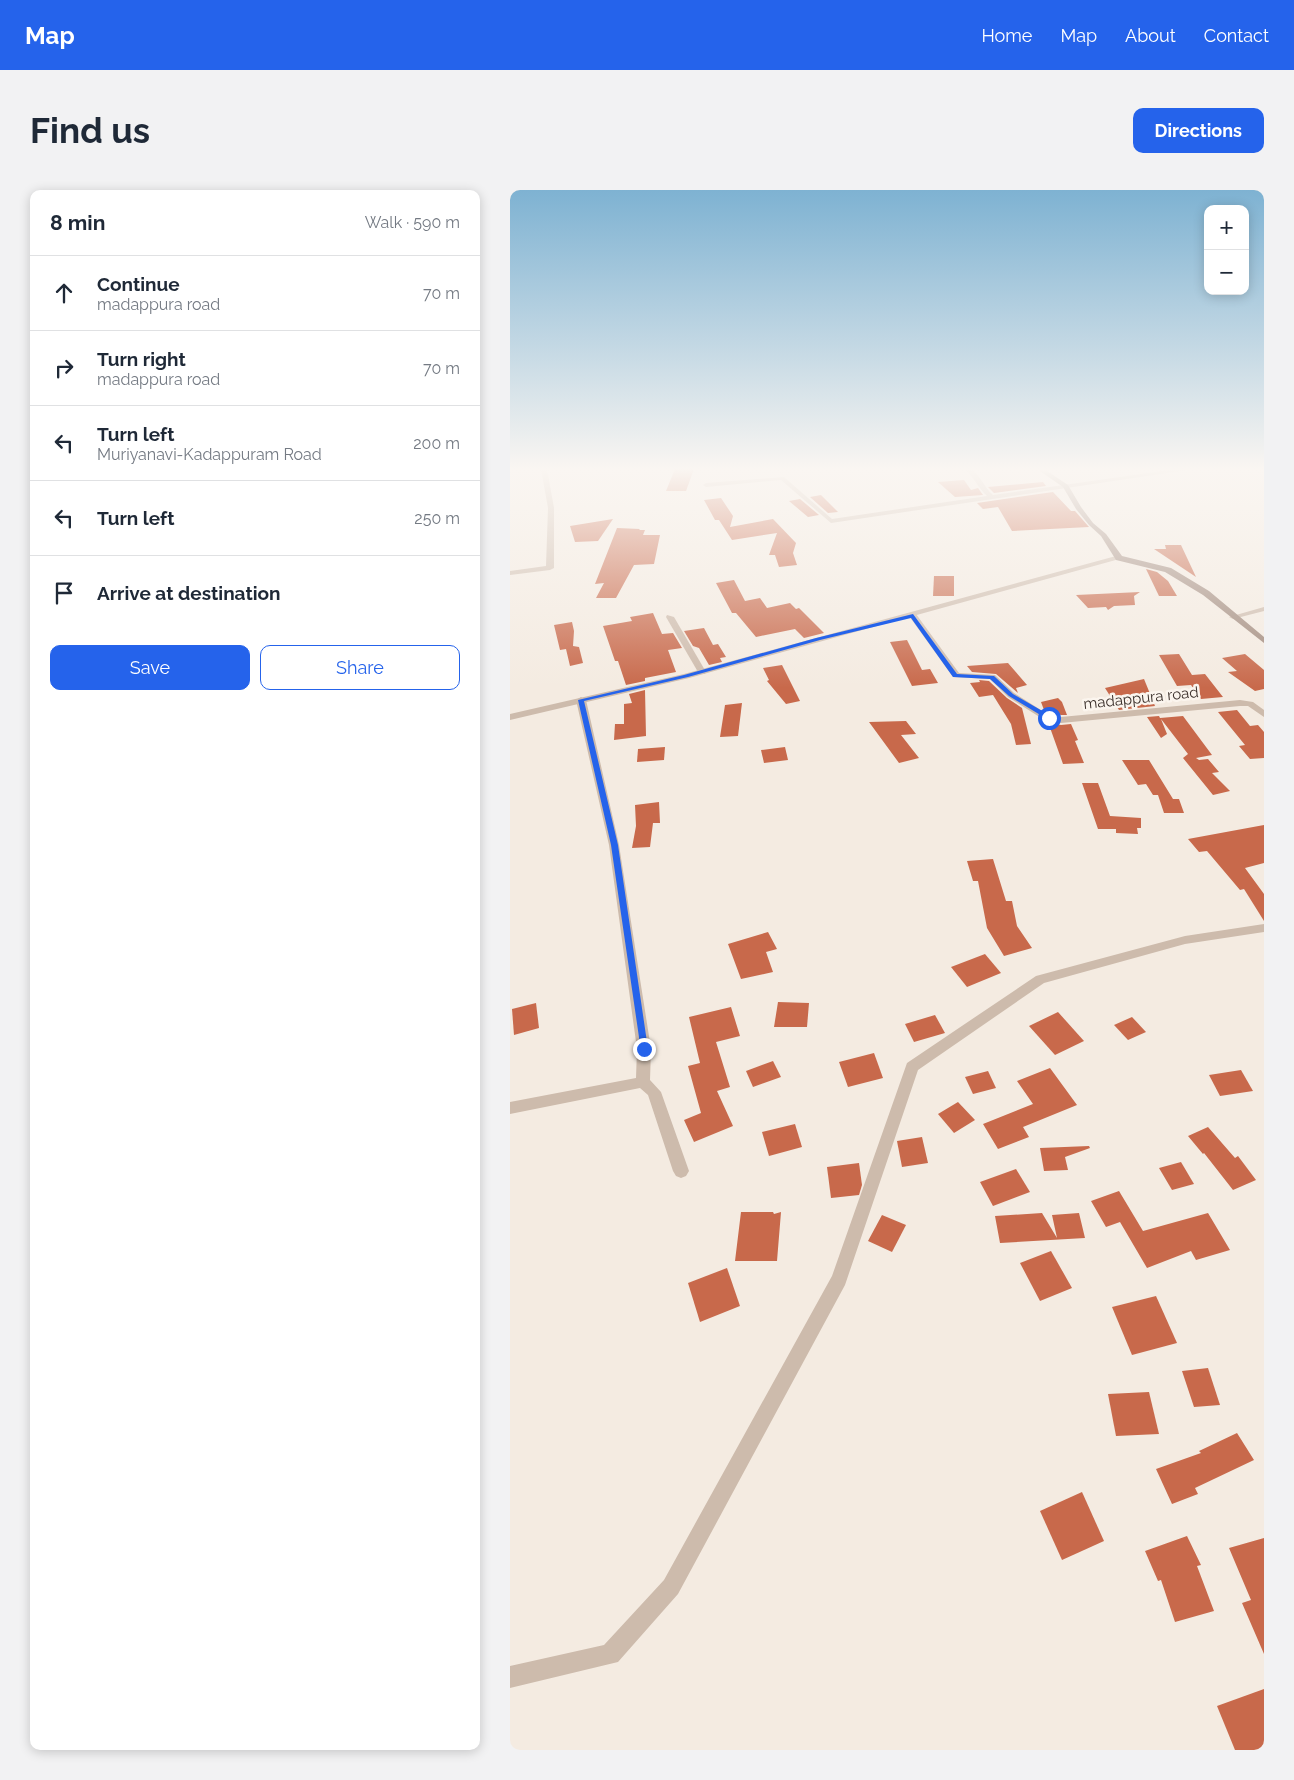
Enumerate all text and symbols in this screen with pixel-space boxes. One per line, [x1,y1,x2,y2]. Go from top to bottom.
text: Map [25,21,75,50]
text: Home [981,25,1032,46]
text: Map [1060,25,1097,46]
text: About [1125,25,1176,46]
text: Contact [1204,25,1269,46]
button: Directions [1133,108,1264,153]
text: Find us [30,110,150,151]
map controls [1204,205,1249,295]
button: + [1204,205,1249,250]
text: 8 min [50,210,105,235]
text: Walk · 590 m [365,213,460,232]
button: − [1204,250,1249,295]
text: Continue [97,273,180,295]
icon: ahead [50,279,78,307]
text: 70 m [423,284,460,303]
text: madappura road [97,295,220,314]
text: Turn right [97,348,186,370]
icon: right [50,354,78,382]
text: 70 m [423,359,460,378]
text: madappura road [97,370,220,389]
text: Turn left [97,423,174,445]
icon: left [50,429,78,457]
text: 200 m [413,434,460,453]
text: Muriyanavi-Kadappuram Road [97,445,322,464]
icon: left [50,504,78,532]
text: Turn left [97,507,174,529]
text: 250 m [414,509,460,528]
icon: arrive [50,579,78,607]
text: Arrive at destination [97,582,281,604]
button: Save [50,645,250,690]
button: Share [260,645,460,690]
street label: madappura road [1083,683,1199,713]
route start [1038,707,1061,730]
route end [633,1038,656,1061]

